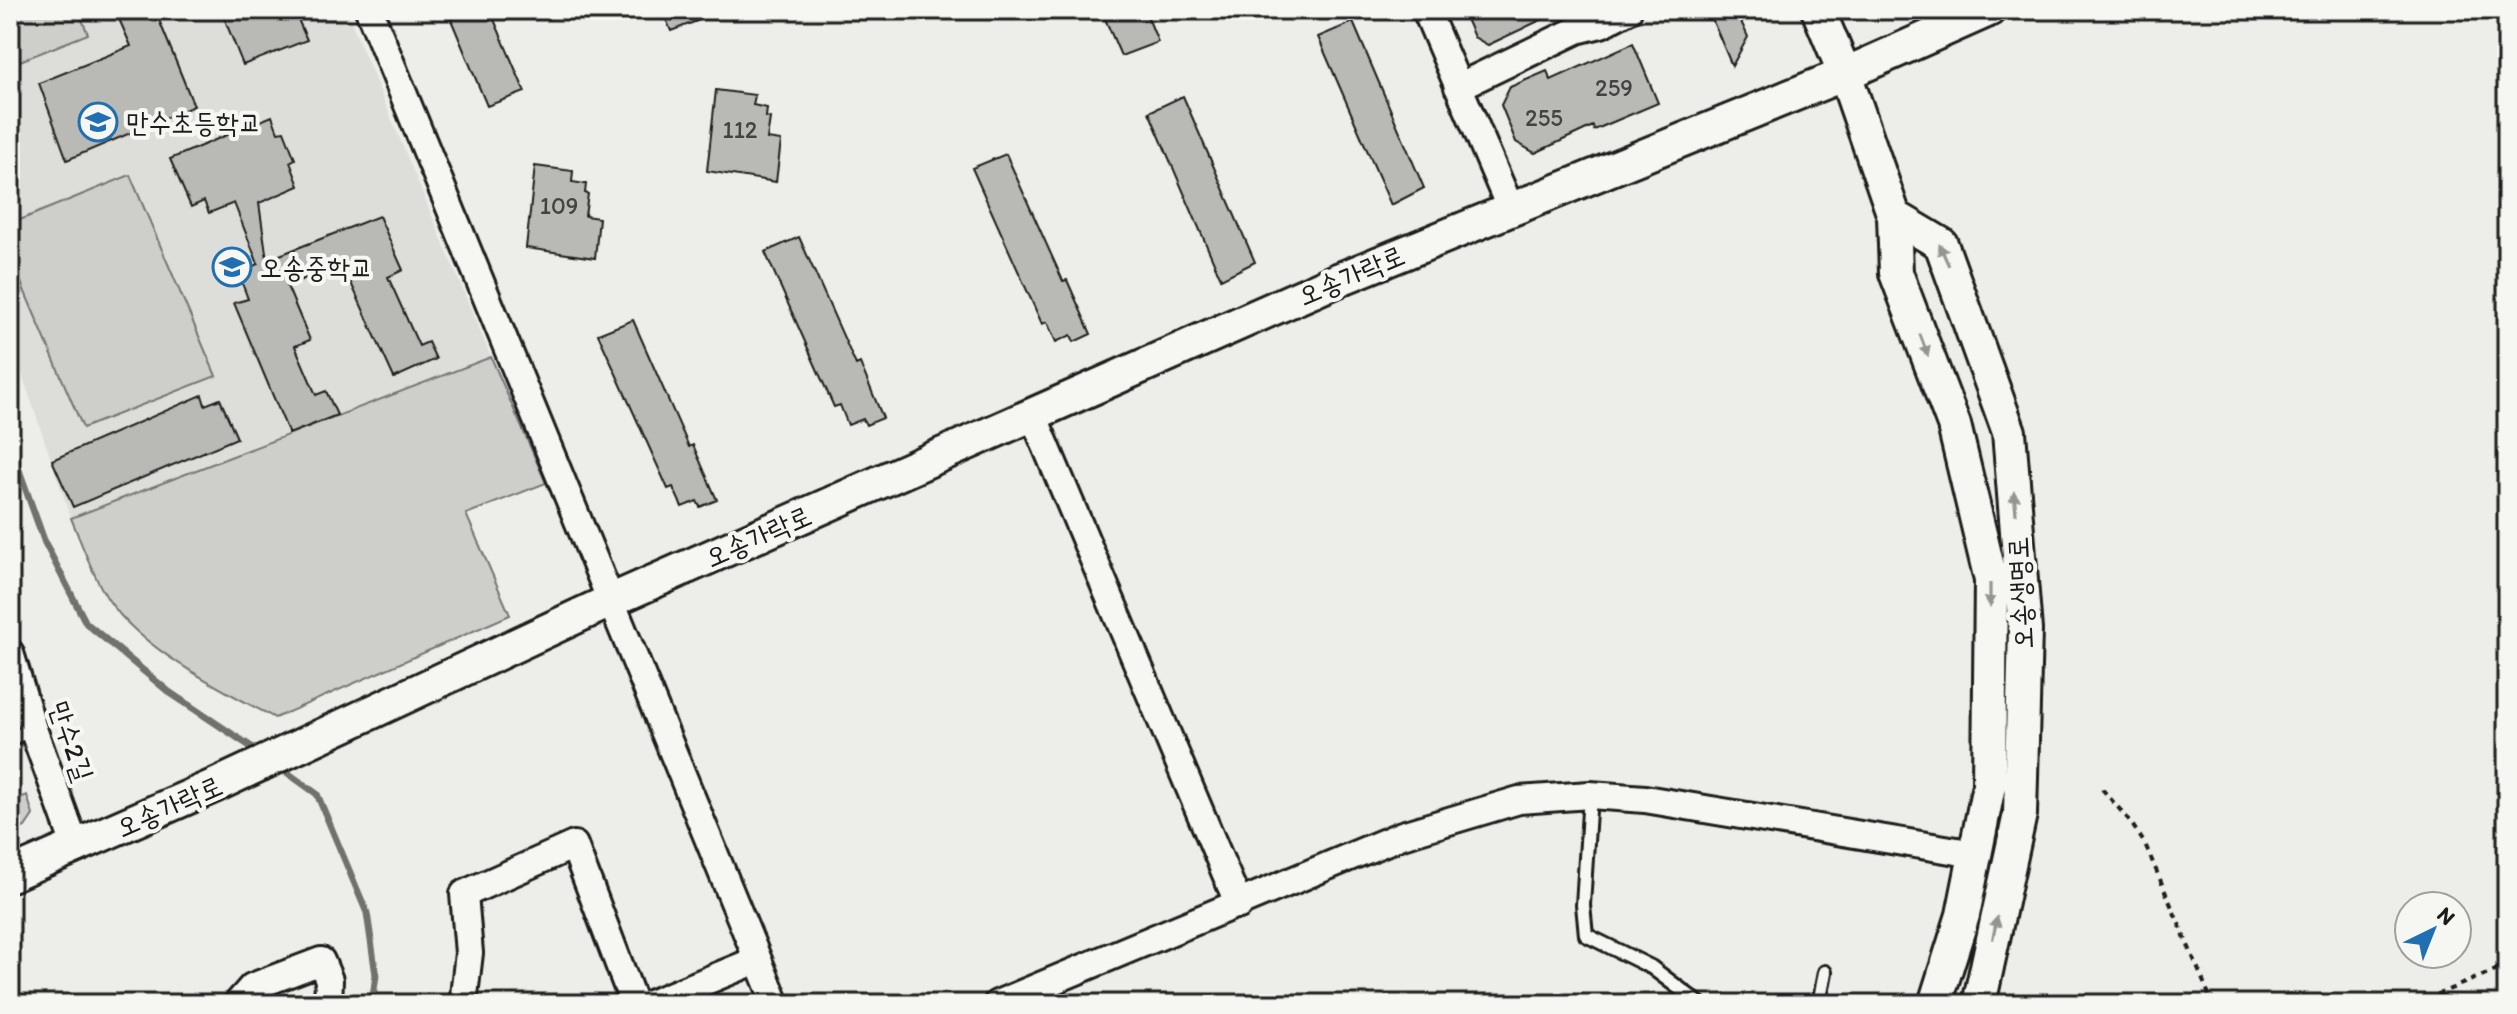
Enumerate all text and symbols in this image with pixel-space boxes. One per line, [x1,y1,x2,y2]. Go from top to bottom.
house number: 259 [1595,73,1633,102]
school or university icon: 만수초등학교 [77,101,119,143]
house number: 255 [1525,103,1563,132]
place label: 만수초등학교 [126,105,261,139]
house number: 112 [723,115,758,144]
house number: 109 [540,191,578,220]
street label: 오송가락로 [1293,237,1409,313]
one-way arrow [1937,243,1950,266]
school or university icon: 오송중학교 [211,246,253,288]
place label: 오송중학교 [260,250,373,284]
one-way arrow [1918,333,1931,357]
one-way arrow [2008,490,2021,515]
street label: 오송가락로 [700,498,816,574]
street label: 오송생명로 [2000,536,2040,650]
one-way arrow [1984,583,1997,608]
street label: 만수2길 [43,697,101,785]
street label: 오송가락로 [111,768,227,844]
north arrow [2393,890,2473,970]
text: N [2432,901,2461,931]
one-way arrow [1990,915,2002,940]

